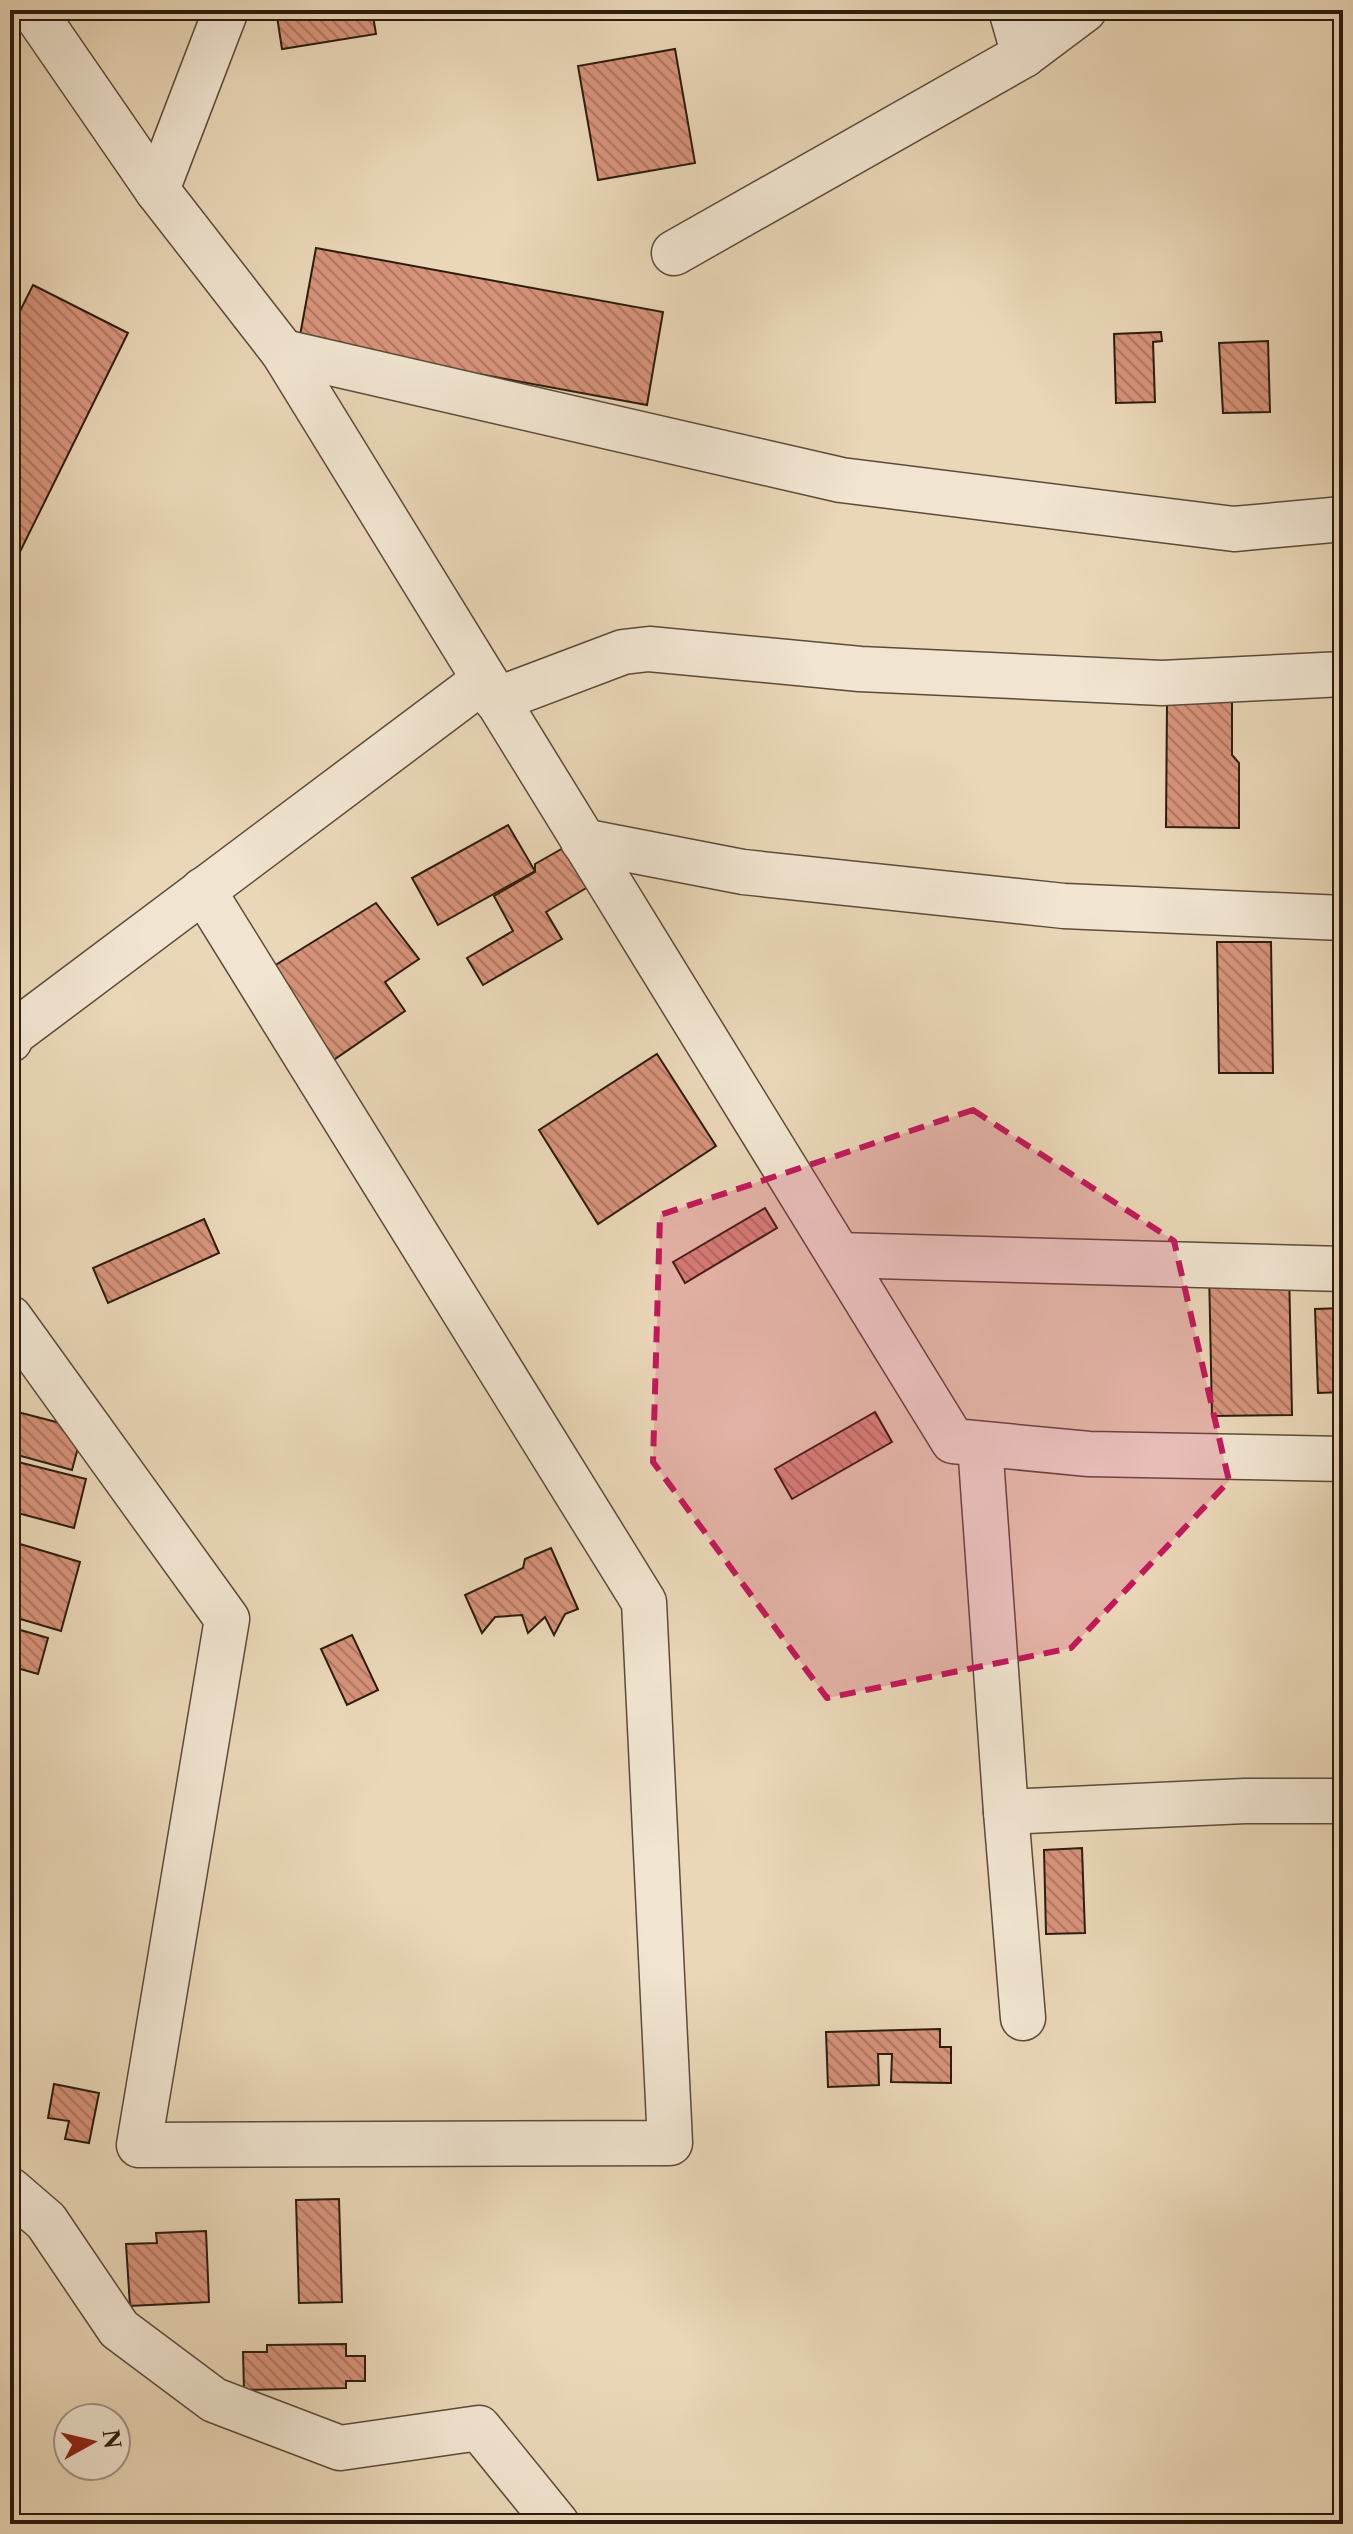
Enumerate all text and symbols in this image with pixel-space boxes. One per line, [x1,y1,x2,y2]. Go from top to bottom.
north arrow [52,2402,132,2482]
text: N [97,2428,126,2451]

